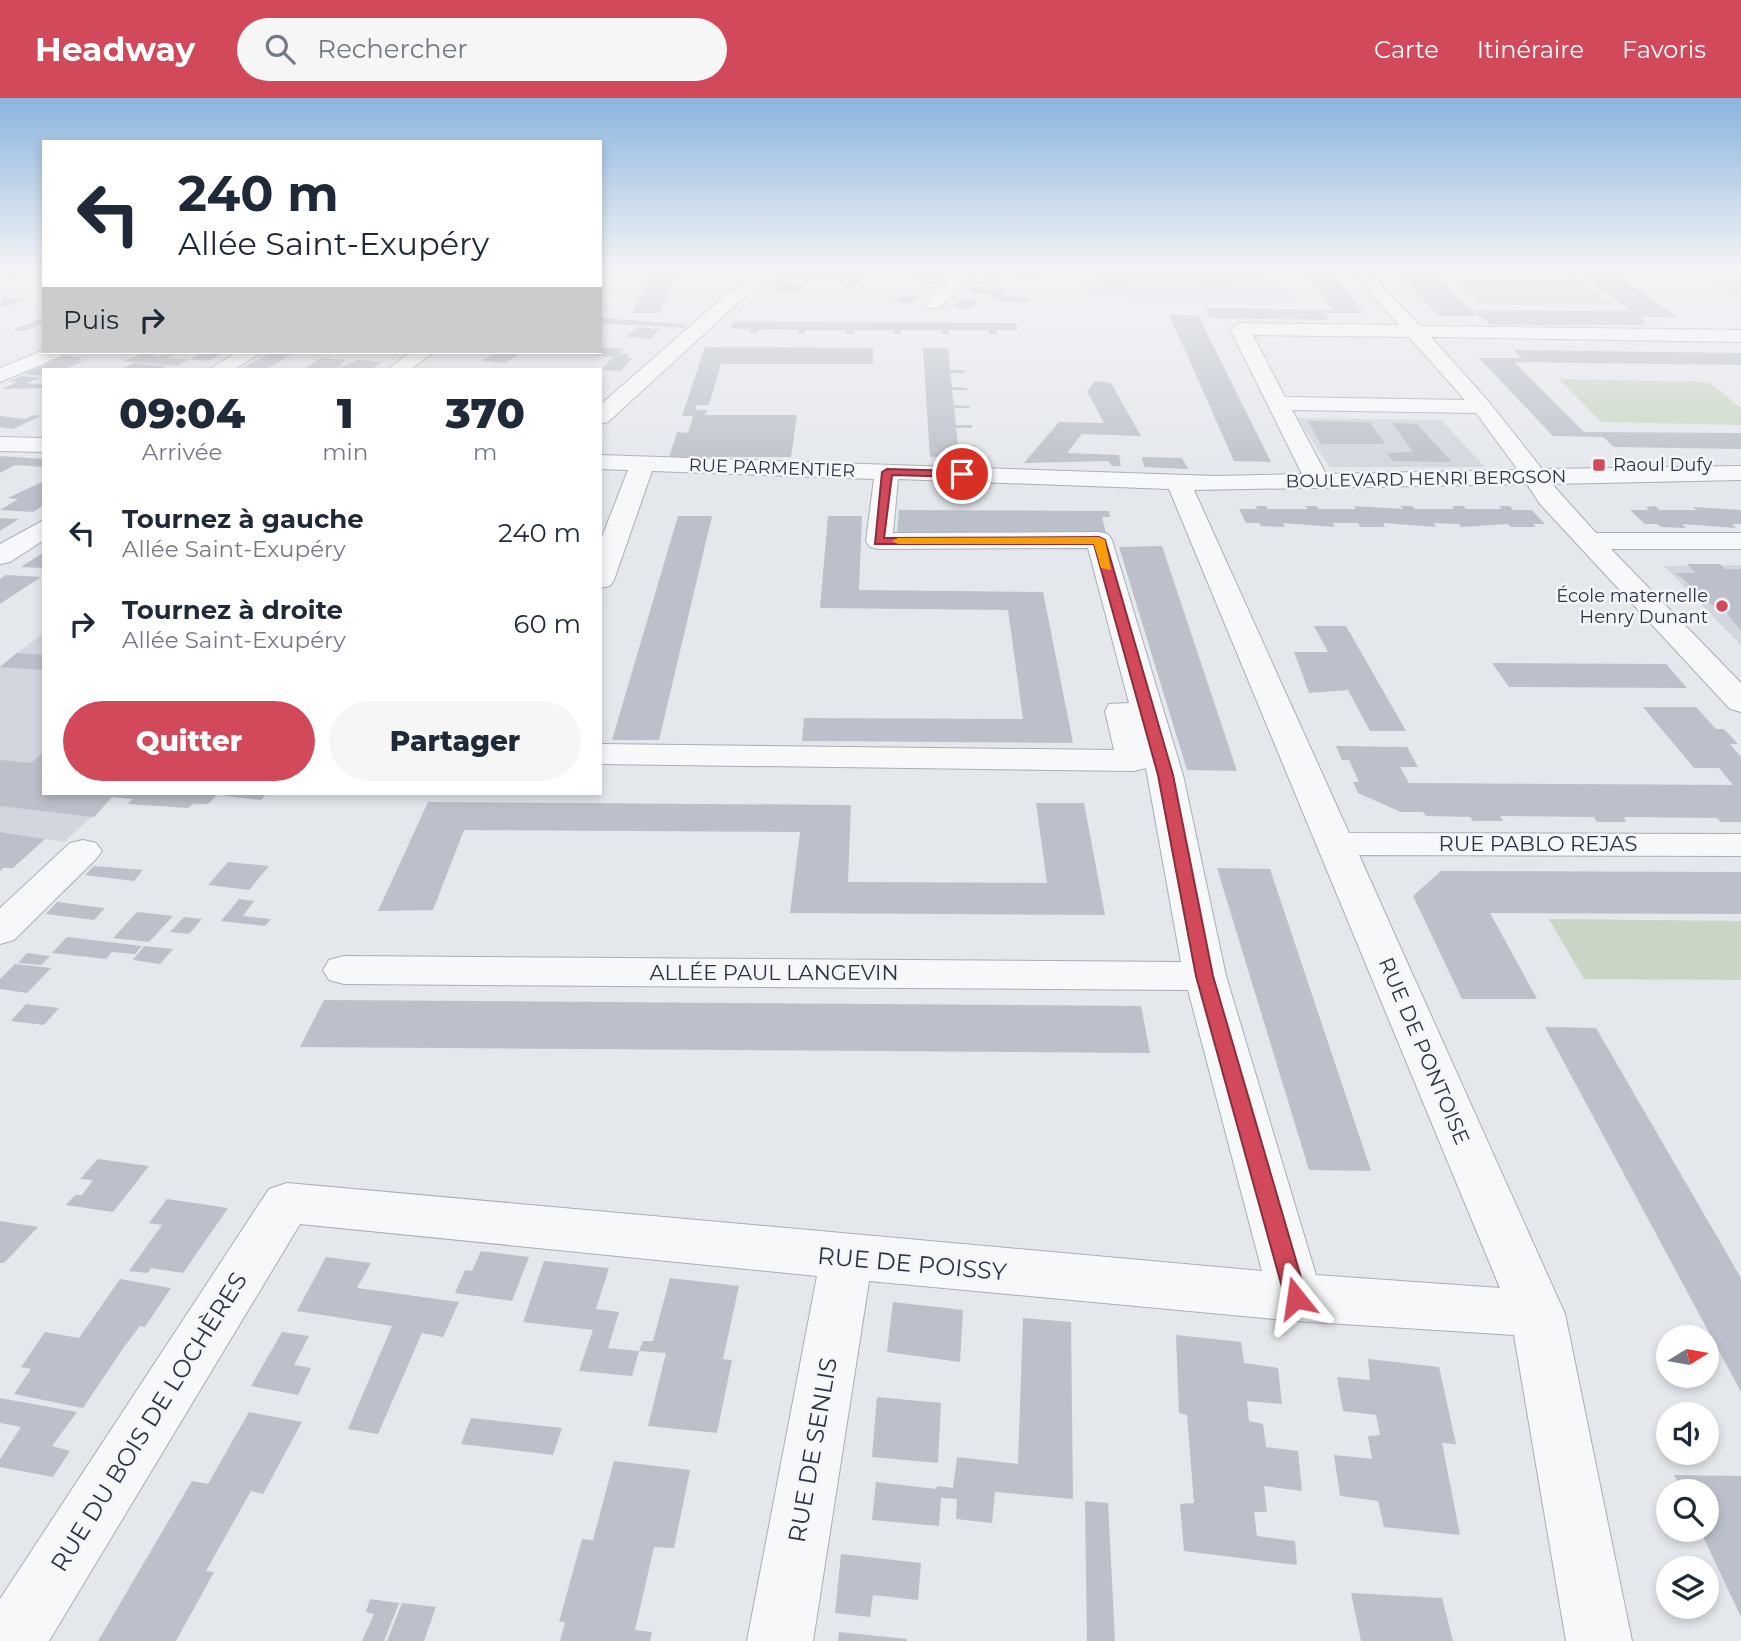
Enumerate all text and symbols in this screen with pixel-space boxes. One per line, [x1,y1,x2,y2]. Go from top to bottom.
search box [237,18,727,81]
text: Headway [35,29,195,69]
icon: search [261,30,299,68]
text: Rechercher [317,33,468,65]
text: Carte [1374,35,1439,64]
text: Itinéraire [1477,35,1584,64]
text: Favoris [1622,35,1706,64]
text: 240 m [178,164,339,223]
icon: left [63,168,154,259]
text: Allée Saint-Exupéry [178,224,489,263]
icon: right [133,301,171,339]
text: Puis [63,304,119,336]
text: 09:04 [119,387,245,439]
text: 1 [337,387,354,439]
text: 370 [445,387,525,439]
text: Arrivée [142,438,222,466]
text: min [322,438,368,466]
text: m [473,438,497,466]
pin [932,444,992,504]
street label: RUE PARMENTIER [688,454,856,482]
place label: Raoul Dufy [1613,454,1712,476]
icon: arrive [943,455,981,493]
marker: Raoul Dufy [1591,457,1607,473]
street label: BOULEVARD HENRI BERGSON [1286,466,1566,492]
text: Tournez à gauche [122,503,364,535]
icon: left [63,514,101,552]
text: 240 m [498,517,581,549]
text: Allée Saint-Exupéry [122,535,346,563]
place label: École maternelle Henry Dunant [1556,585,1708,628]
text: Tournez à droite [122,594,343,626]
marker: École maternelle Henry Dunant [1714,598,1730,614]
icon: right [63,605,101,643]
text: 60 m [514,608,581,640]
text: Allée Saint-Exupéry [122,626,346,654]
button: Quitter [63,701,315,781]
button: Partager [329,701,581,781]
street label: RUE PABLO REJAS [1439,831,1638,856]
street label: RUE DE PONTOISE [1374,953,1475,1148]
street label: ALLÉE PAUL LANGEVIN [649,960,899,985]
street label: RUE DE POISSY [816,1241,1009,1286]
position arrow [1259,1261,1333,1335]
street label: RUE DU BOIS DE LOCHÈRES [44,1267,253,1577]
north arrow [1656,1325,1718,1388]
map controls [1656,1325,1719,1619]
street label: RUE DE SENLIS [782,1355,843,1545]
button: sound [1656,1402,1719,1465]
button: search [1656,1479,1719,1542]
button: layers [1656,1556,1719,1619]

